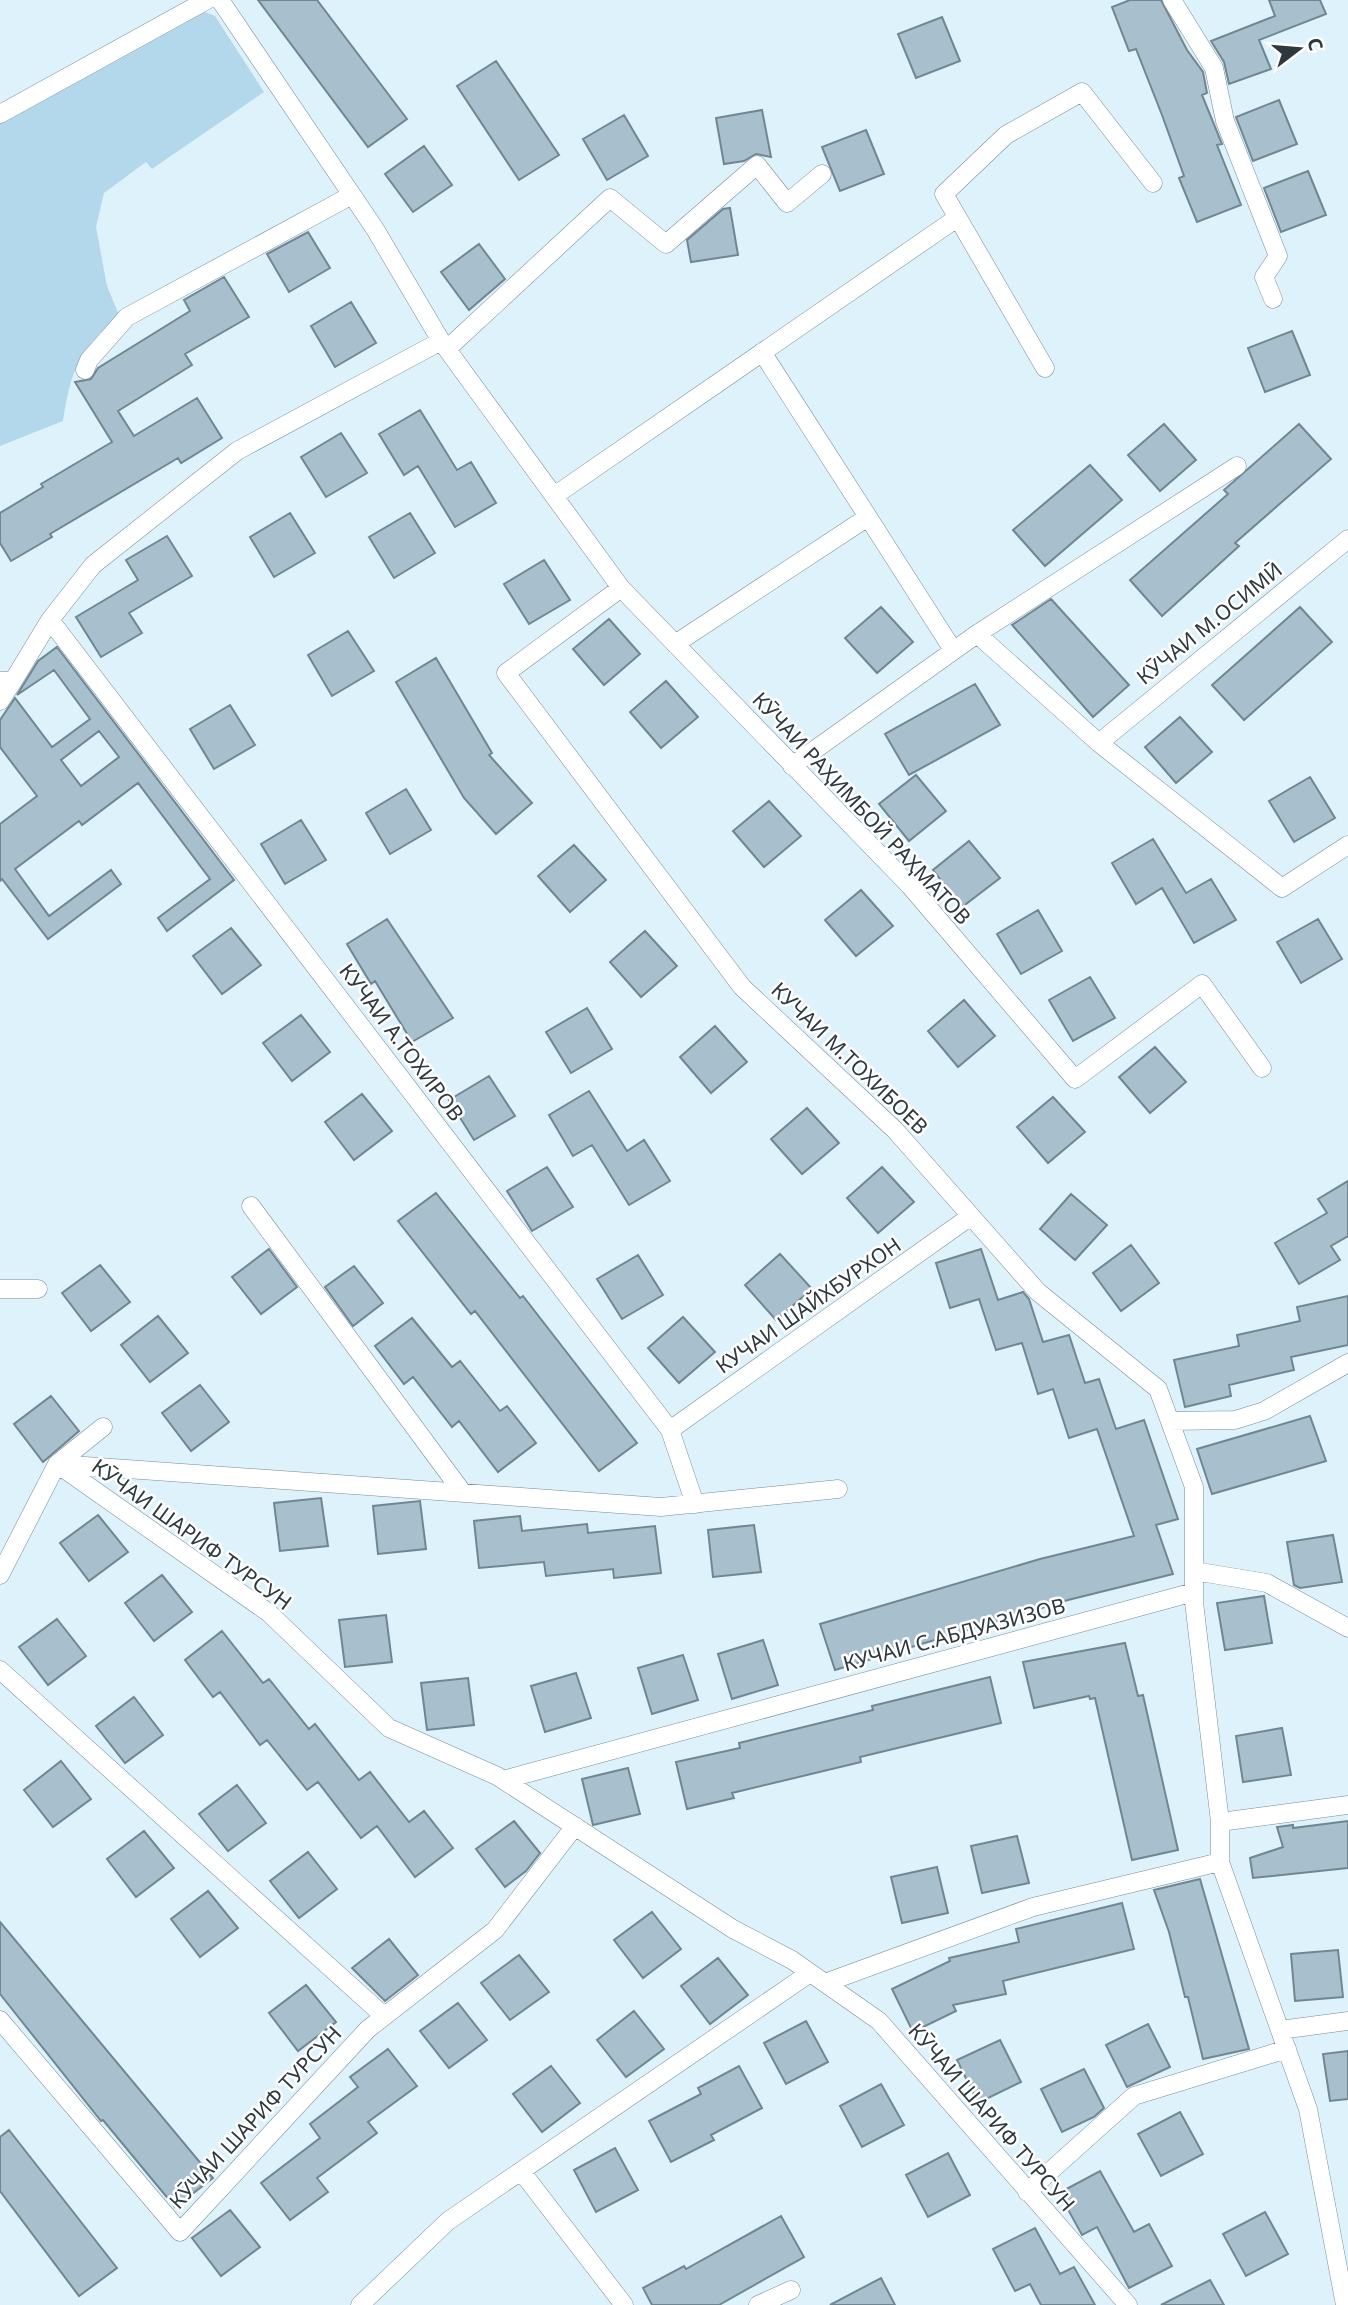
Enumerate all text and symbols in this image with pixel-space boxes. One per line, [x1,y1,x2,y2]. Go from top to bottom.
north arrow [1264,14,1334,84]
text: С [1301,35,1330,54]
street label: КӮЧАИ М.ОСИМӢ [1130,556,1288,690]
street label: КӮЧАИ РАҲИМБОЙ РАҲМАТОВ [747,686,977,930]
street label: КУЧАИ А.ТОХИРОВ [334,958,470,1126]
street label: КУЧАИ М.ТОХИБОЕВ [766,976,934,1140]
street label: КУЧАИ ШАЙХБУРХОН [710,1230,906,1380]
street label: КӮЧАИ ШАРИФ ТУРСУН [86,1452,298,1616]
street label: КУЧАИ С.АБДУАЗИЗОВ [840,1591,1068,1677]
street label: КӮЧАИ ШАРИФ ТУРСУН [903,2017,1081,2217]
street label: КӮЧАИ ШАРИФ ТУРСУН [163,2019,347,2215]

